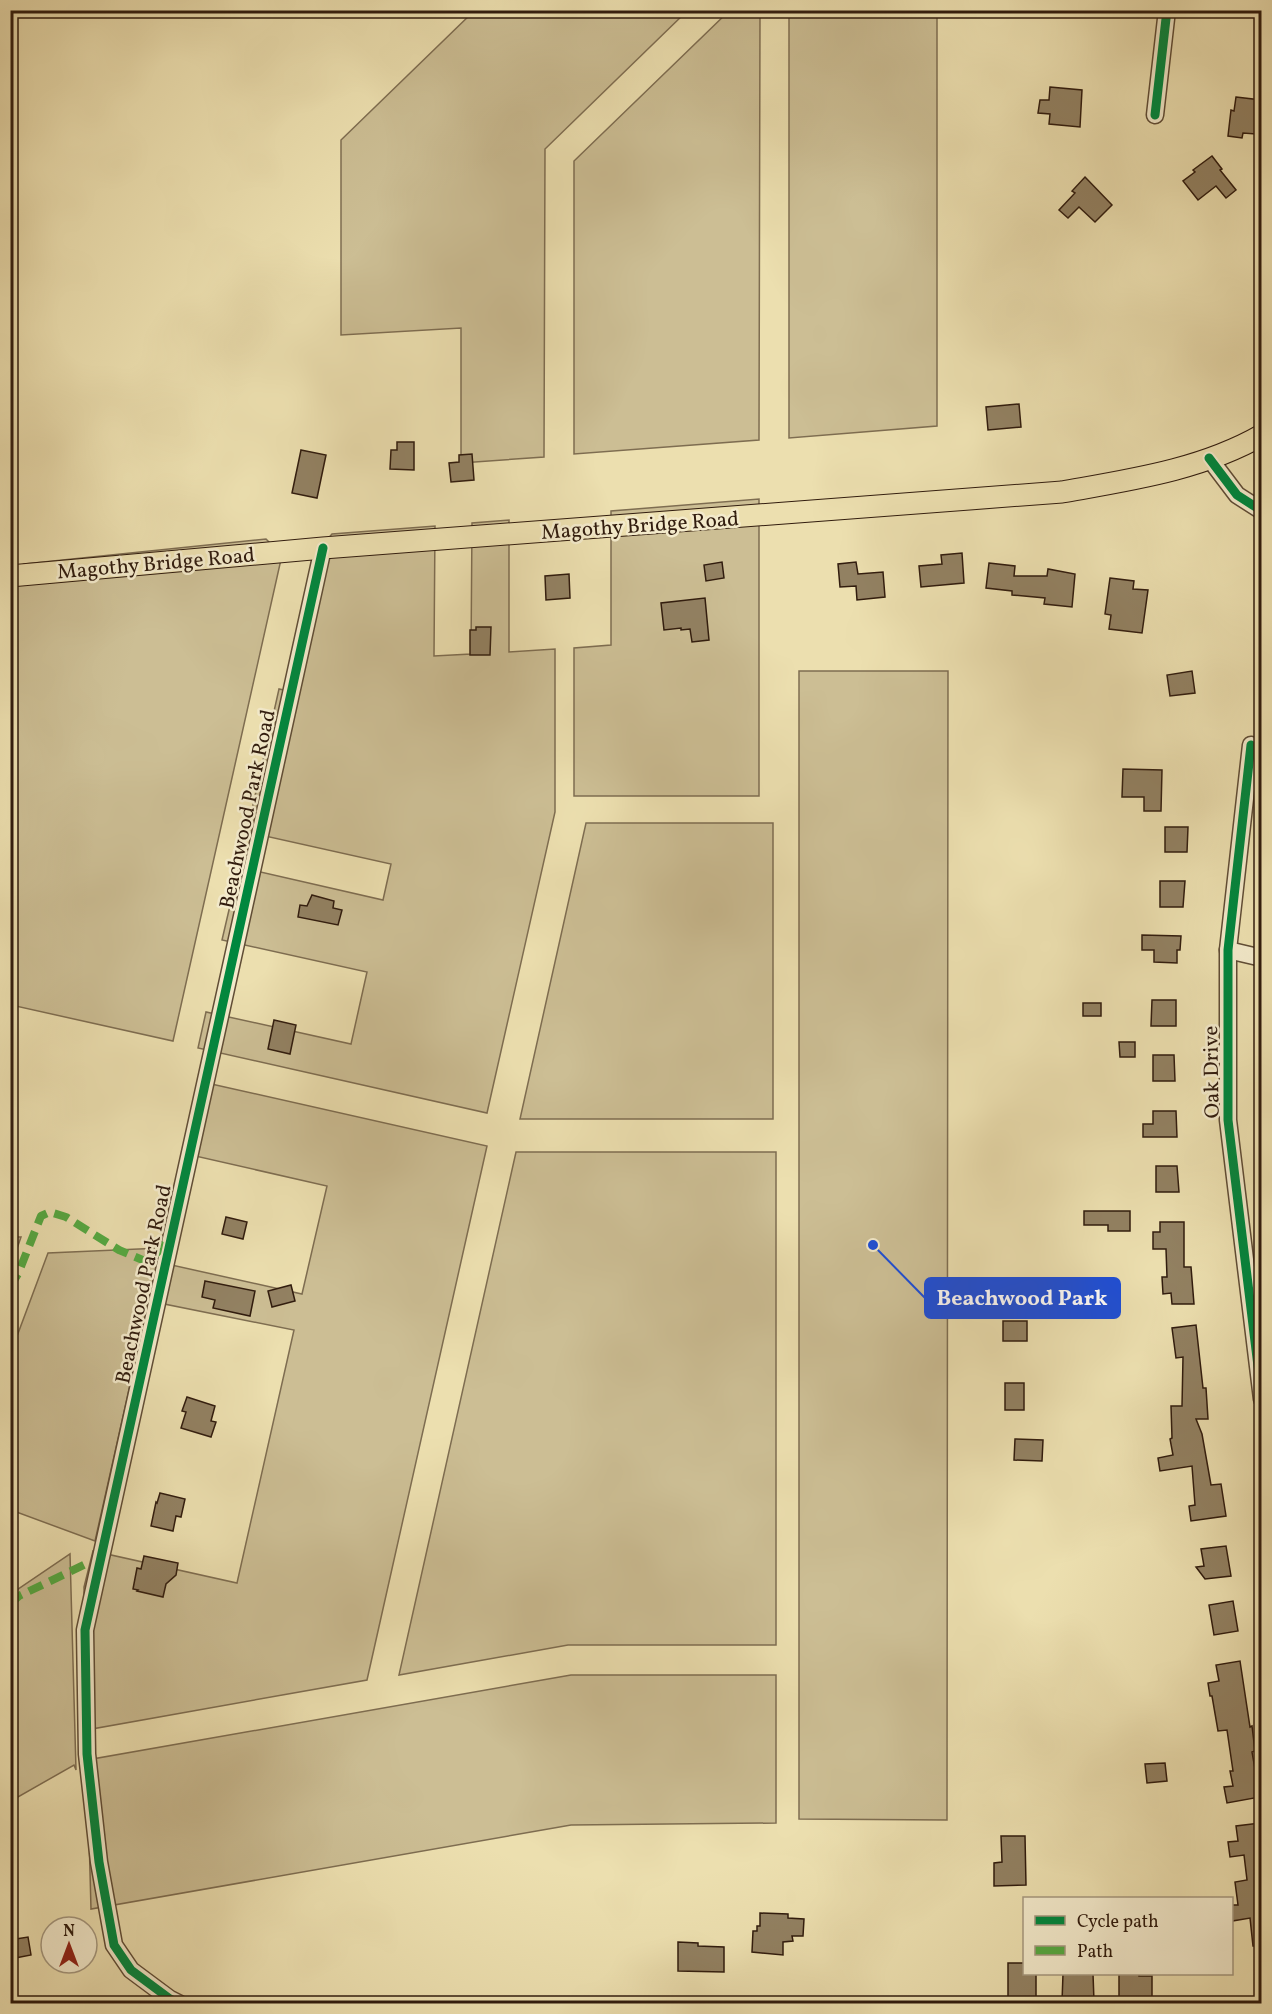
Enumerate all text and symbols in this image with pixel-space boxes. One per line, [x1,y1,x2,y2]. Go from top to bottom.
street label: Magothy Bridge Road [540,505,740,548]
street label: Magothy Bridge Road [56,541,256,588]
street label: Beachwood Park Road [213,707,284,912]
street label: Oak Drive [1197,1025,1228,1119]
street label: Beachwood Park Road [109,1182,180,1387]
callout: Beachwood Park [925,1278,1120,1318]
text: Beachwood Park [936,1284,1108,1315]
legend [1023,1897,1233,1975]
text: Cycle path [1077,1910,1159,1935]
north arrow [39,1915,99,1975]
text: N [63,1921,75,1943]
text: Path [1077,1940,1113,1965]

